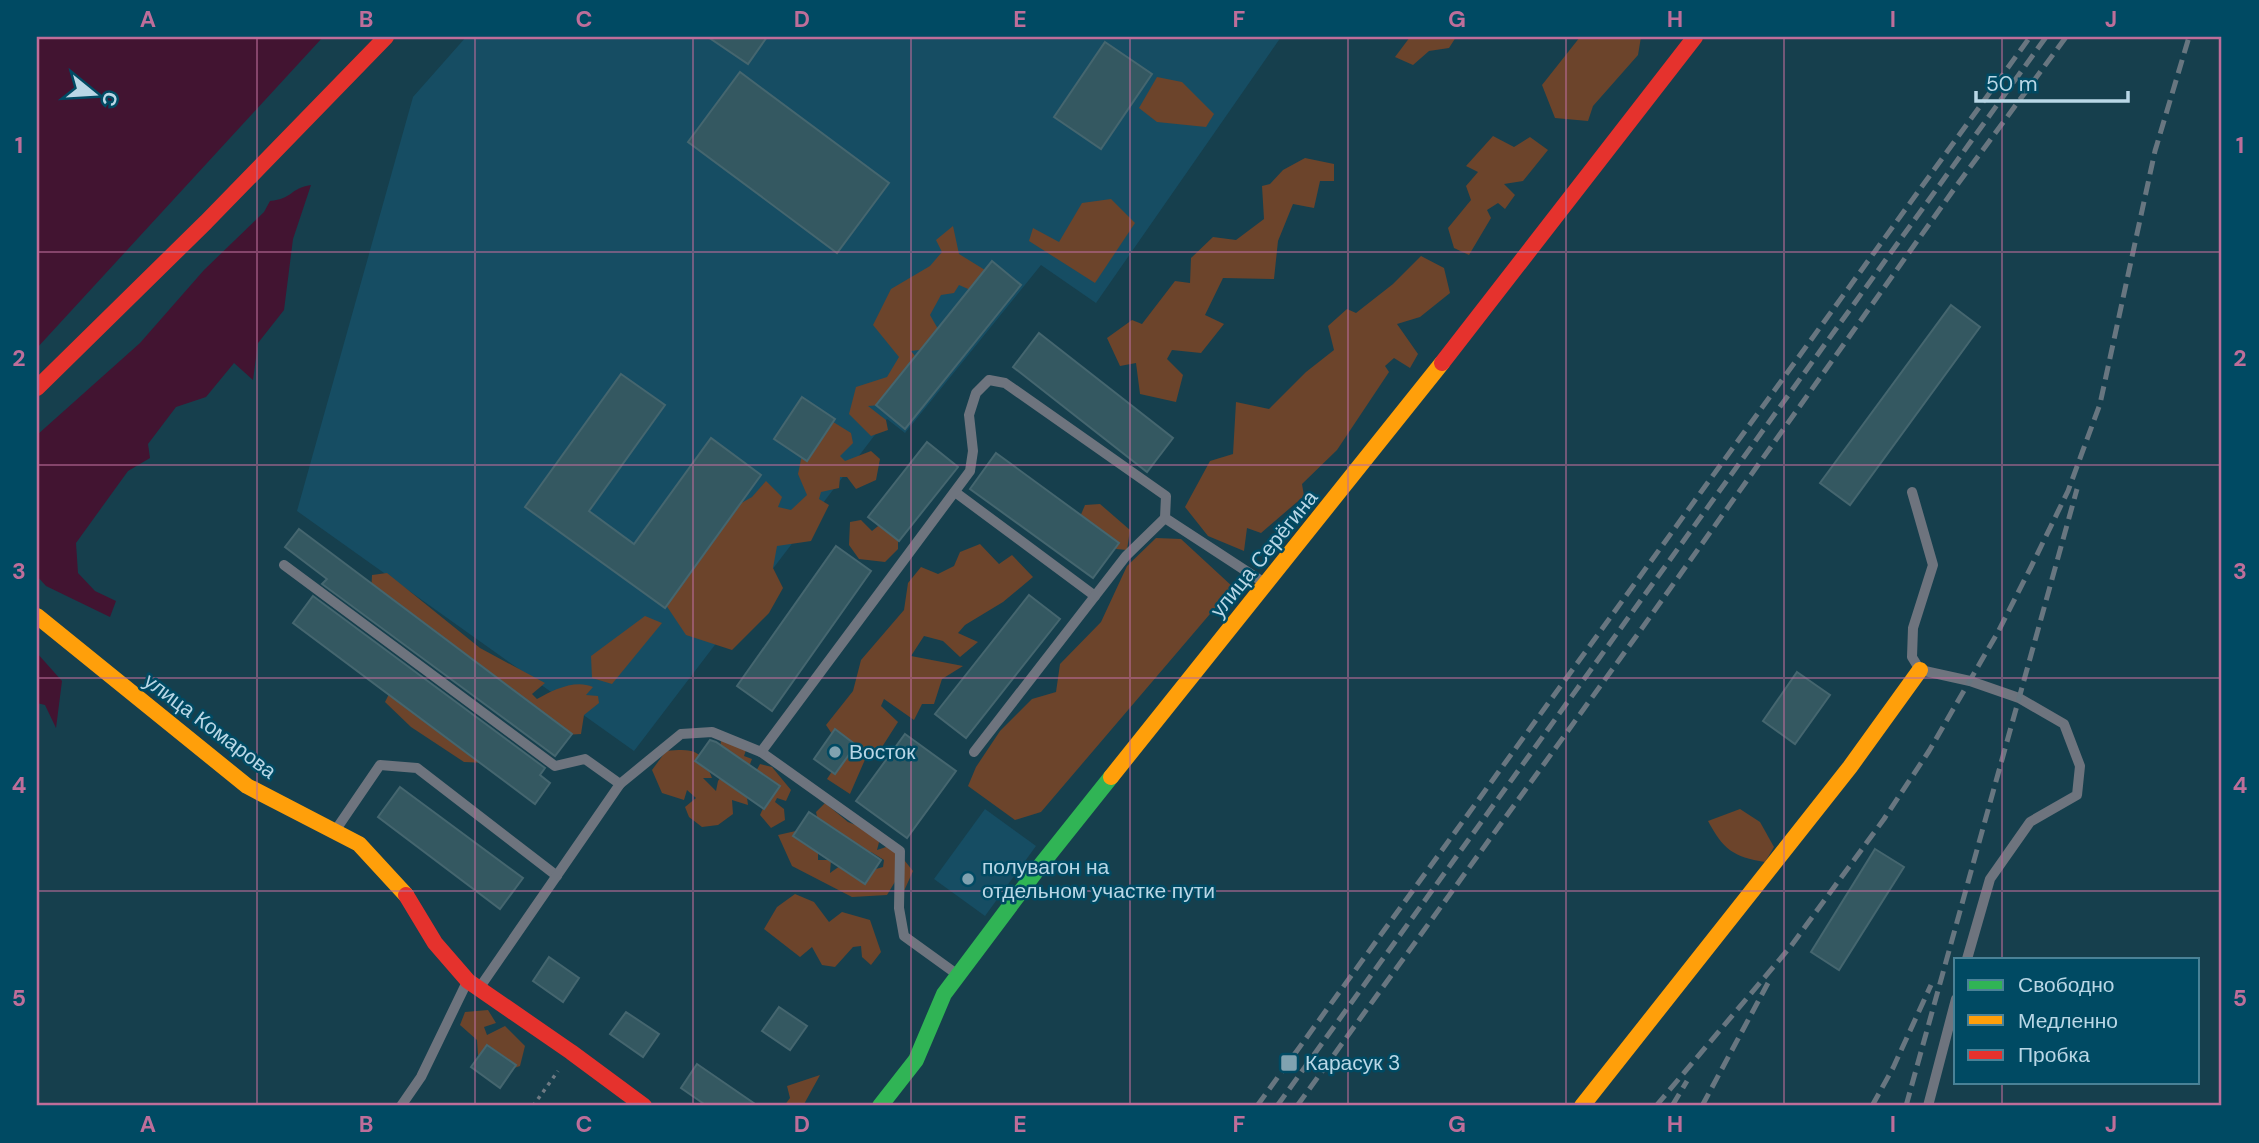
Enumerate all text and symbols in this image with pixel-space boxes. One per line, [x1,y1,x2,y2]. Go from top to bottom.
text: A [140,4,156,34]
text: B [359,4,373,34]
text: C [576,4,592,34]
text: D [794,4,810,34]
text: E [1013,4,1027,34]
text: F [1233,4,1246,34]
text: G [1448,4,1466,34]
text: H [1667,4,1683,34]
text: I [1890,4,1896,34]
text: J [2105,4,2117,34]
north arrow [60,60,130,130]
scale bar [1976,60,2128,104]
text: 50 m [1986,70,2037,98]
text: С [96,89,124,110]
text: 1 [15,130,23,160]
text: 1 [2236,130,2244,160]
text: 2 [12,343,26,373]
text: 2 [2233,343,2247,373]
street label: улица Серёгина [1204,484,1324,624]
text: 3 [12,556,26,586]
text: 3 [2233,556,2247,586]
street label: улица Комарова [138,667,282,785]
place label: Восток [849,738,916,766]
marker: Восток [827,744,843,760]
text: 4 [12,770,27,800]
text: 4 [2233,770,2248,800]
place label: полувагон на отдельном участке пути [982,853,1215,905]
marker: полувагон на отдельном участке пути [960,871,976,887]
legend [1954,958,2200,1084]
text: Свободно [2018,971,2115,999]
text: 5 [12,983,26,1013]
text: 5 [2233,983,2247,1013]
text: Медленно [2018,1007,2118,1035]
text: Пробка [2018,1041,2090,1069]
place label: Карасук 3 [1305,1049,1400,1077]
marker: Карасук 3 [1279,1053,1299,1073]
text: A [140,1109,156,1139]
text: B [359,1109,373,1139]
text: C [576,1109,592,1139]
text: D [794,1109,810,1139]
text: E [1013,1109,1027,1139]
text: F [1233,1109,1246,1139]
text: G [1448,1109,1466,1139]
text: H [1667,1109,1683,1139]
text: I [1890,1109,1896,1139]
text: J [2105,1109,2117,1139]

